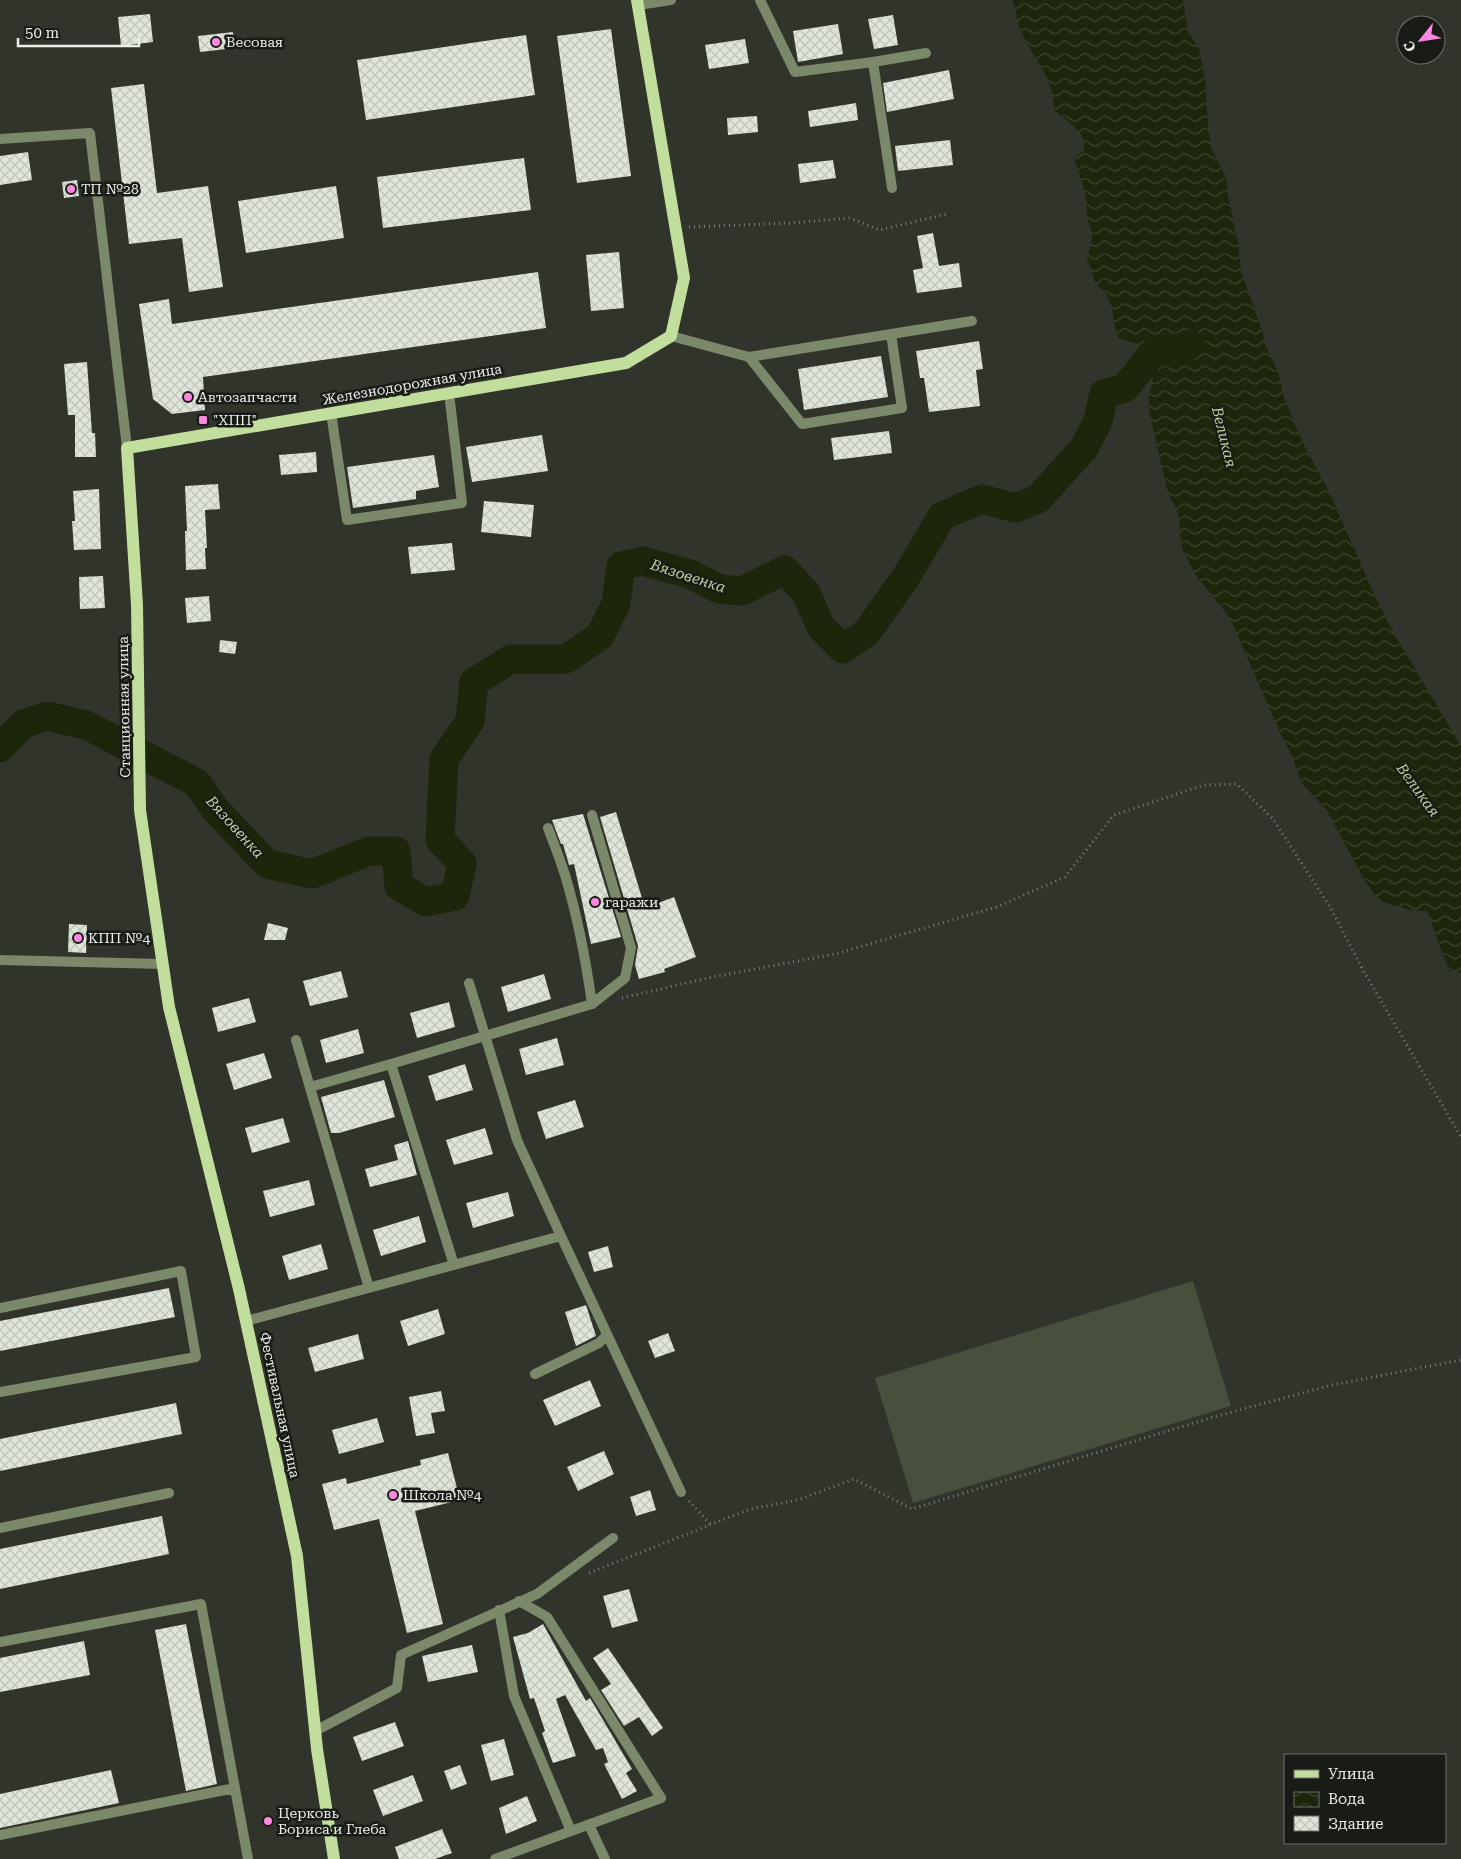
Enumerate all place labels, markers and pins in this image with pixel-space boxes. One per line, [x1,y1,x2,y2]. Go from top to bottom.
place label: Весовая [226,34,283,50]
marker: Весовая [210,36,222,48]
place label: ТП №28 [81,181,139,197]
marker: ТП №28 [65,183,77,195]
place label: Автозапчасти [198,389,297,405]
marker: Автозапчасти [182,391,194,403]
place label: "ХПП" [213,412,257,428]
marker: "ХПП" [197,414,209,426]
place label: гаражи [605,894,658,910]
marker: гаражи [589,896,601,908]
place label: КПП №4 [88,930,150,946]
marker: КПП №4 [72,932,84,944]
place label: Школа №4 [403,1487,482,1503]
marker: Школа №4 [387,1489,399,1501]
place label: Церковь Бориса и Глеба [278,1805,387,1837]
marker: Церковь Бориса и Глеба [262,1815,274,1827]

